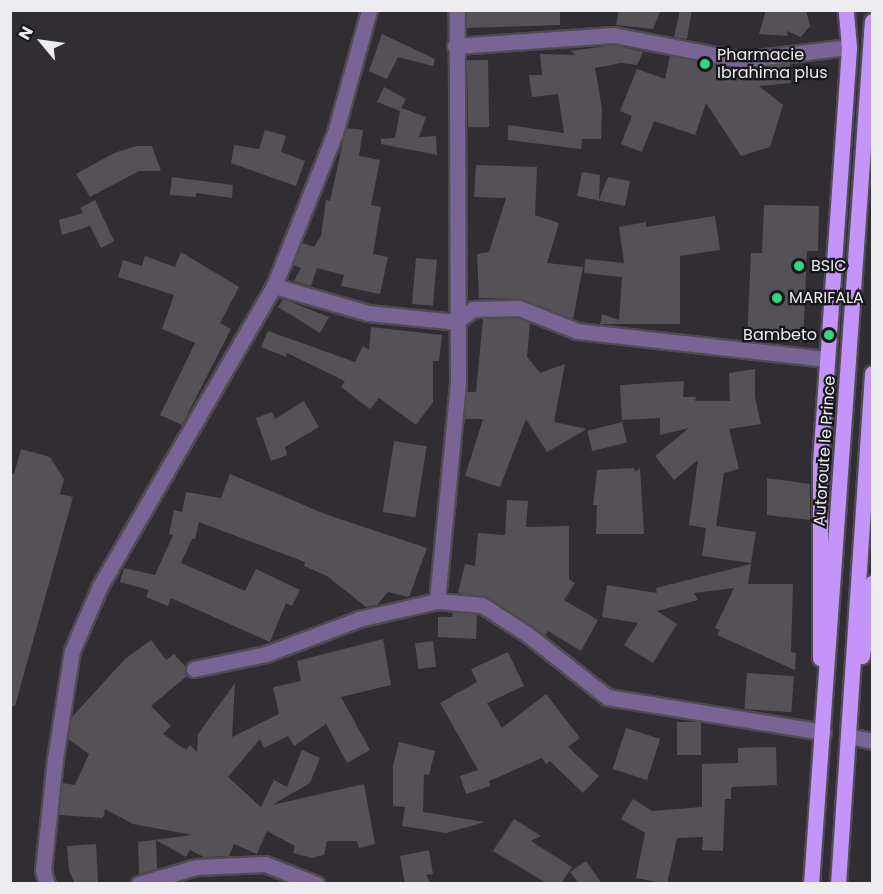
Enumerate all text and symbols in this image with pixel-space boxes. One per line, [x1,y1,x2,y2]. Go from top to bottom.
north arrow [12,12,72,72]
text: N [13,22,39,44]
place label: Pharmacie Ibrahima plus [717,45,828,83]
marker: Pharmacie Ibrahima plus [698,57,712,71]
place label: BSIC [811,256,846,276]
marker: BSIC [792,259,806,273]
place label: MARIFALA [789,288,864,308]
marker: MARIFALA [770,291,784,305]
place label: Bambeto [743,325,817,345]
marker: Bambeto [822,328,836,342]
street label: Autoroute le Prince [810,375,840,527]

